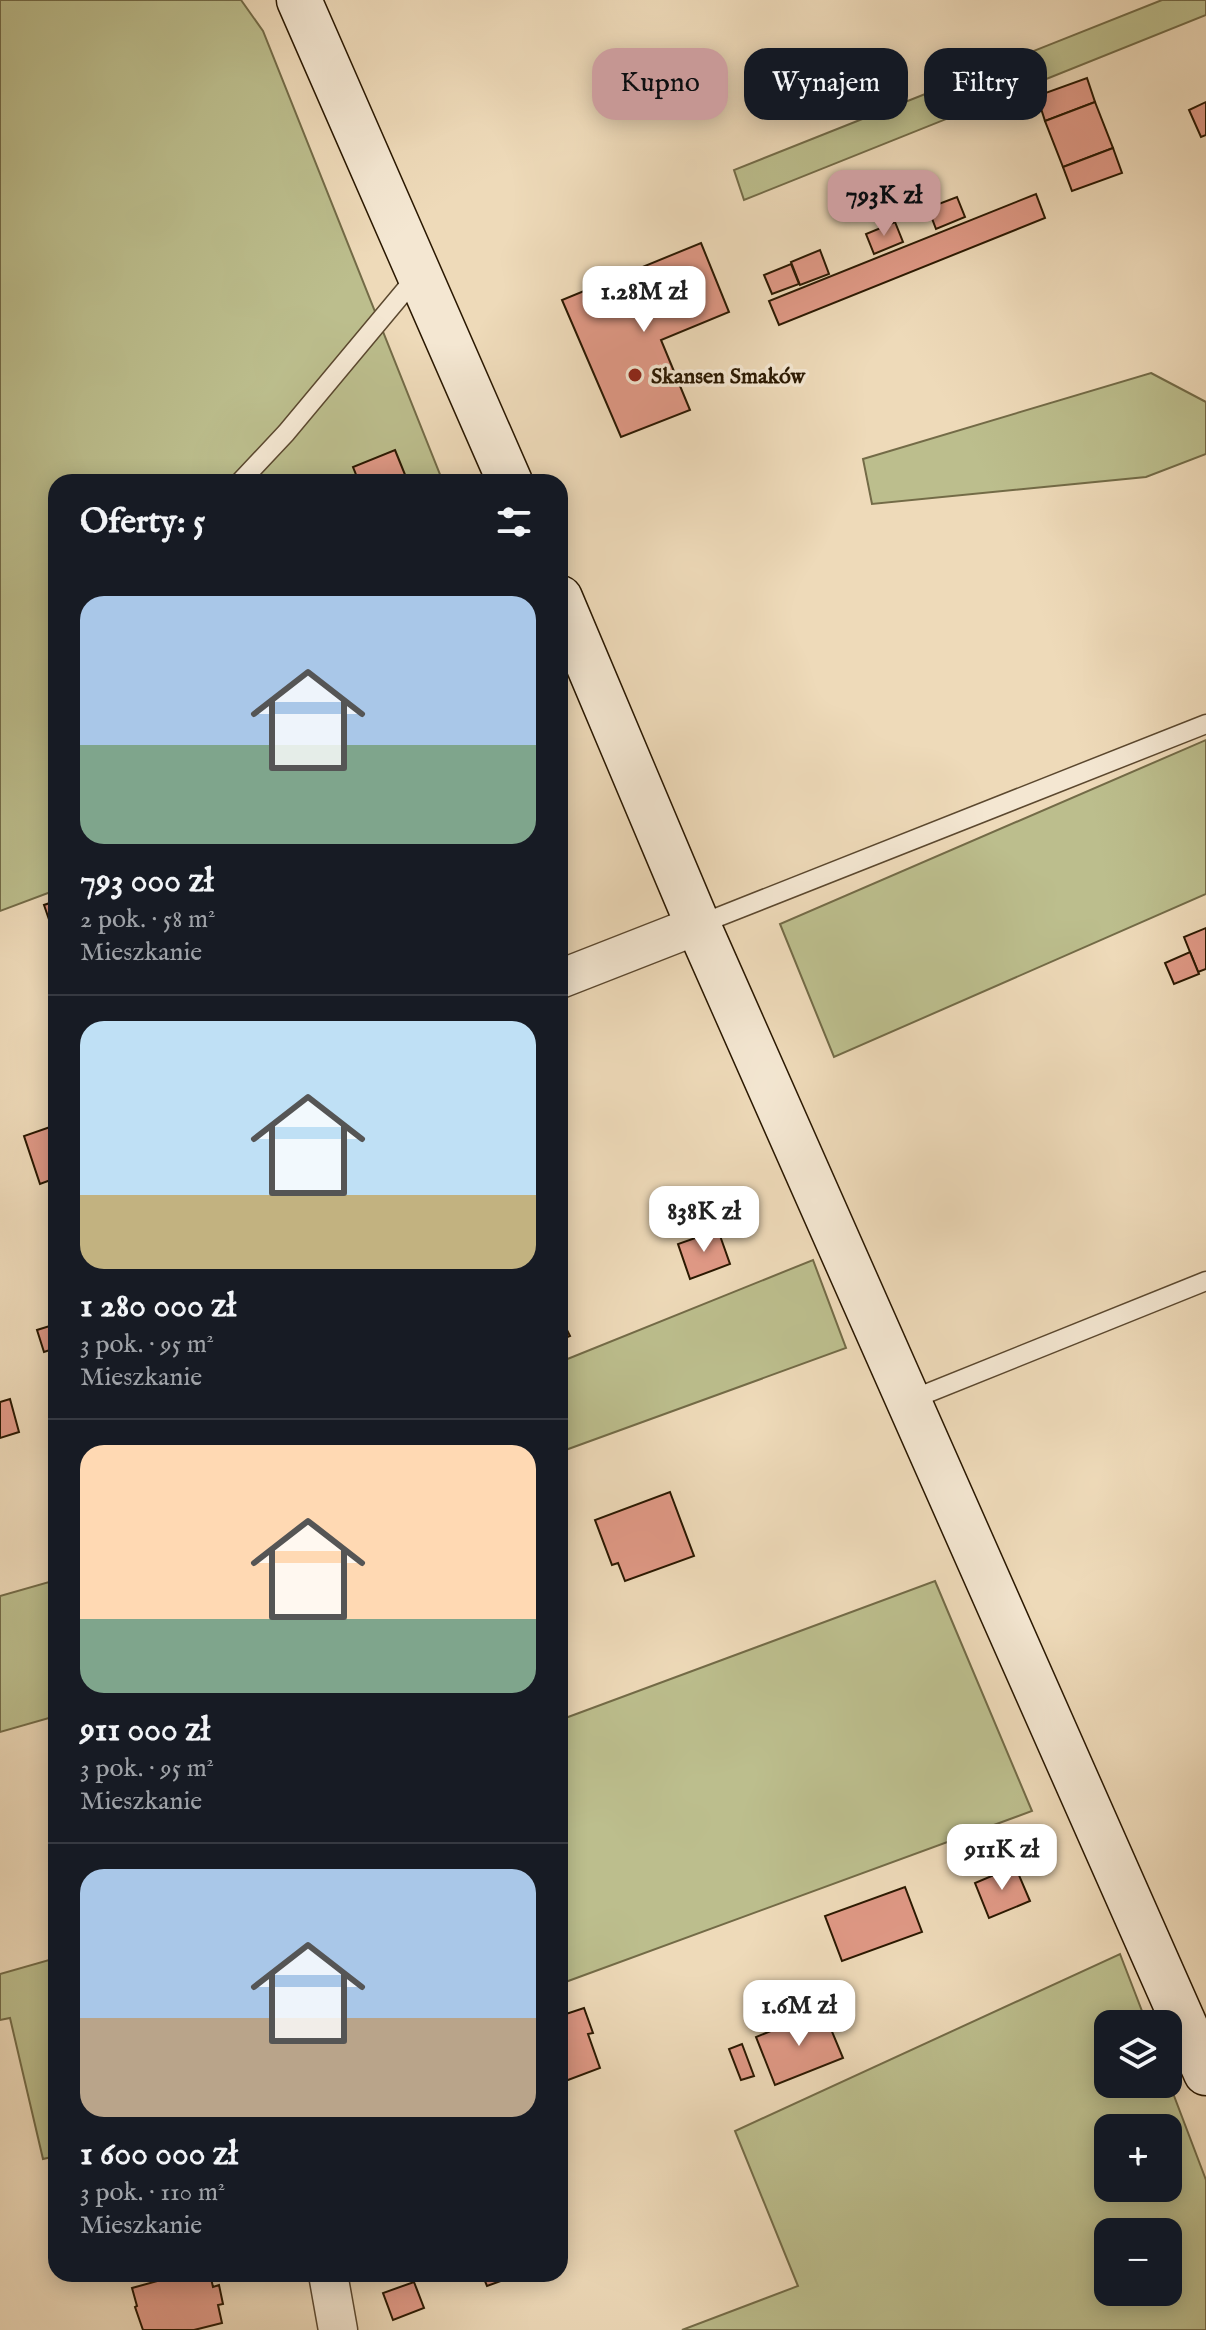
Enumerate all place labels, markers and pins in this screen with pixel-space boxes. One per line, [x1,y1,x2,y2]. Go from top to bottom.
pin: 793K zł [810,170,958,238]
pin: 1.28M zł [561,266,727,334]
place label: Skansen Smaków [651,363,807,391]
marker: Skansen Smaków [626,366,644,384]
pin: 838K zł [630,1186,778,1254]
pin: 911K zł [928,1824,1076,1892]
pin: 1.6M zł [725,1980,873,2048]

